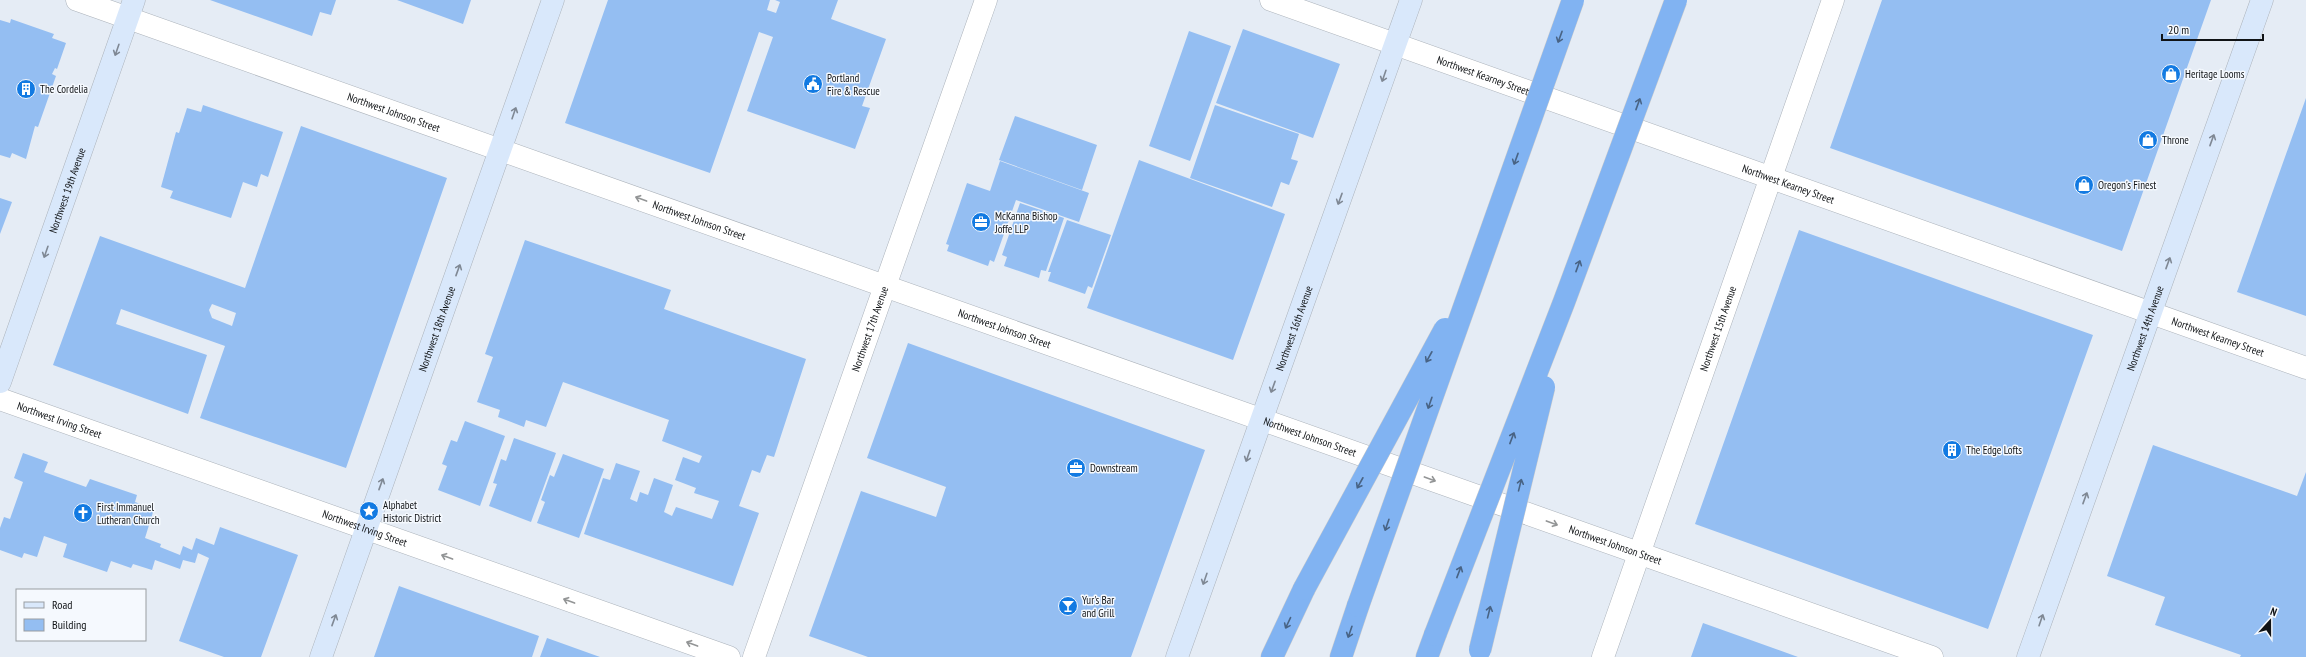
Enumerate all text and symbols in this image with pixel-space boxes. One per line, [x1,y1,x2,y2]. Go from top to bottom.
scale bar [2162,16,2263,42]
text: 20 m [2168,22,2189,37]
one-way arrow [1556,30,1563,43]
one-way arrow [112,44,120,56]
street label: Northwest Kearney Street [1435,53,1531,98]
shop icon: Heritage Looms [2160,63,2182,85]
place label: Heritage Looms [2185,67,2245,81]
one-way arrow [1380,70,1387,83]
place label: Portland Fire & Rescue [827,71,880,98]
public building icon: Portland Fire & Rescue [802,73,824,95]
building icon: The Cordelia [15,78,37,100]
place label: The Cordelia [40,82,88,96]
street label: Northwest Johnson Street [345,89,442,135]
one-way arrow [1634,99,1642,111]
one-way arrow [510,107,518,119]
shop icon: Throne [2137,129,2159,151]
place label: Throne [2162,133,2189,147]
one-way arrow [2208,135,2216,147]
street label: Northwest 19th Avenue [46,145,89,235]
one-way arrow [1512,153,1520,165]
street label: Northwest Kearney Street [1740,161,1836,207]
shop icon: Oregon's Finest [2073,174,2095,196]
place label: Oregon's Finest [2098,178,2156,192]
one-way arrow [1336,192,1343,205]
one-way arrow [636,195,648,203]
street label: Northwest Johnson Street [651,197,747,243]
place label: McKanna Bishop Joffe LLP [994,209,1058,236]
office icon: McKanna Bishop Joffe LLP [970,211,992,233]
one-way arrow [41,245,49,257]
one-way arrow [2165,257,2173,269]
one-way arrow [1574,260,1582,272]
one-way arrow [454,264,462,276]
street label: Northwest 16th Avenue [1272,283,1316,373]
street label: Northwest 14th Avenue [2123,283,2167,373]
street label: Northwest 18th Avenue [415,284,459,373]
street label: Northwest 17th Avenue [848,284,892,373]
street label: Northwest 15th Avenue [1697,284,1740,373]
street label: Northwest Johnson Street [956,306,1053,351]
street label: Northwest Kearney Street [2170,314,2266,360]
one-way arrow [1425,350,1433,362]
one-way arrow [1268,381,1276,393]
one-way arrow [1426,396,1433,409]
street label: Northwest Irving Street [15,399,104,441]
street label: Northwest Johnson Street [1262,414,1358,460]
one-way arrow [1508,433,1516,445]
building icon: The Edge Lofts [1941,439,1963,461]
place label: The Edge Lofts [1966,443,2022,457]
one-way arrow [1244,450,1251,463]
office icon: Downstream [1065,457,1087,479]
place label: Downstream [1090,461,1138,475]
one-way arrow [1423,476,1435,484]
one-way arrow [1356,477,1363,489]
one-way arrow [378,479,386,491]
one-way arrow [1517,479,1524,492]
one-way arrow [2082,491,2089,504]
place label: Alphabet Historic District [383,498,441,525]
place label: First Immanuel Lutheran Church [97,500,160,527]
place icon: Alphabet Historic District [358,500,380,522]
church icon: First Immanuel Lutheran Church [72,502,94,524]
street label: Northwest Irving Street [321,507,409,550]
one-way arrow [1382,519,1390,531]
one-way arrow [1546,519,1558,527]
street label: Northwest Johnson Street [1567,522,1664,568]
one-way arrow [441,553,453,561]
one-way arrow [1456,567,1464,579]
one-way arrow [1200,572,1208,584]
legend [16,589,146,641]
place label: Yur's Bar and Grill [1082,593,1115,620]
bar icon: Yur's Bar and Grill [1057,595,1079,617]
one-way arrow [564,596,576,604]
text: Road [52,597,72,612]
north arrow [2250,601,2290,641]
text: N [2268,604,2279,619]
one-way arrow [1486,606,1494,619]
one-way arrow [330,615,338,627]
one-way arrow [2038,615,2046,627]
text: Building [52,617,87,632]
one-way arrow [1284,617,1291,629]
one-way arrow [1345,625,1353,637]
one-way arrow [686,640,699,647]

